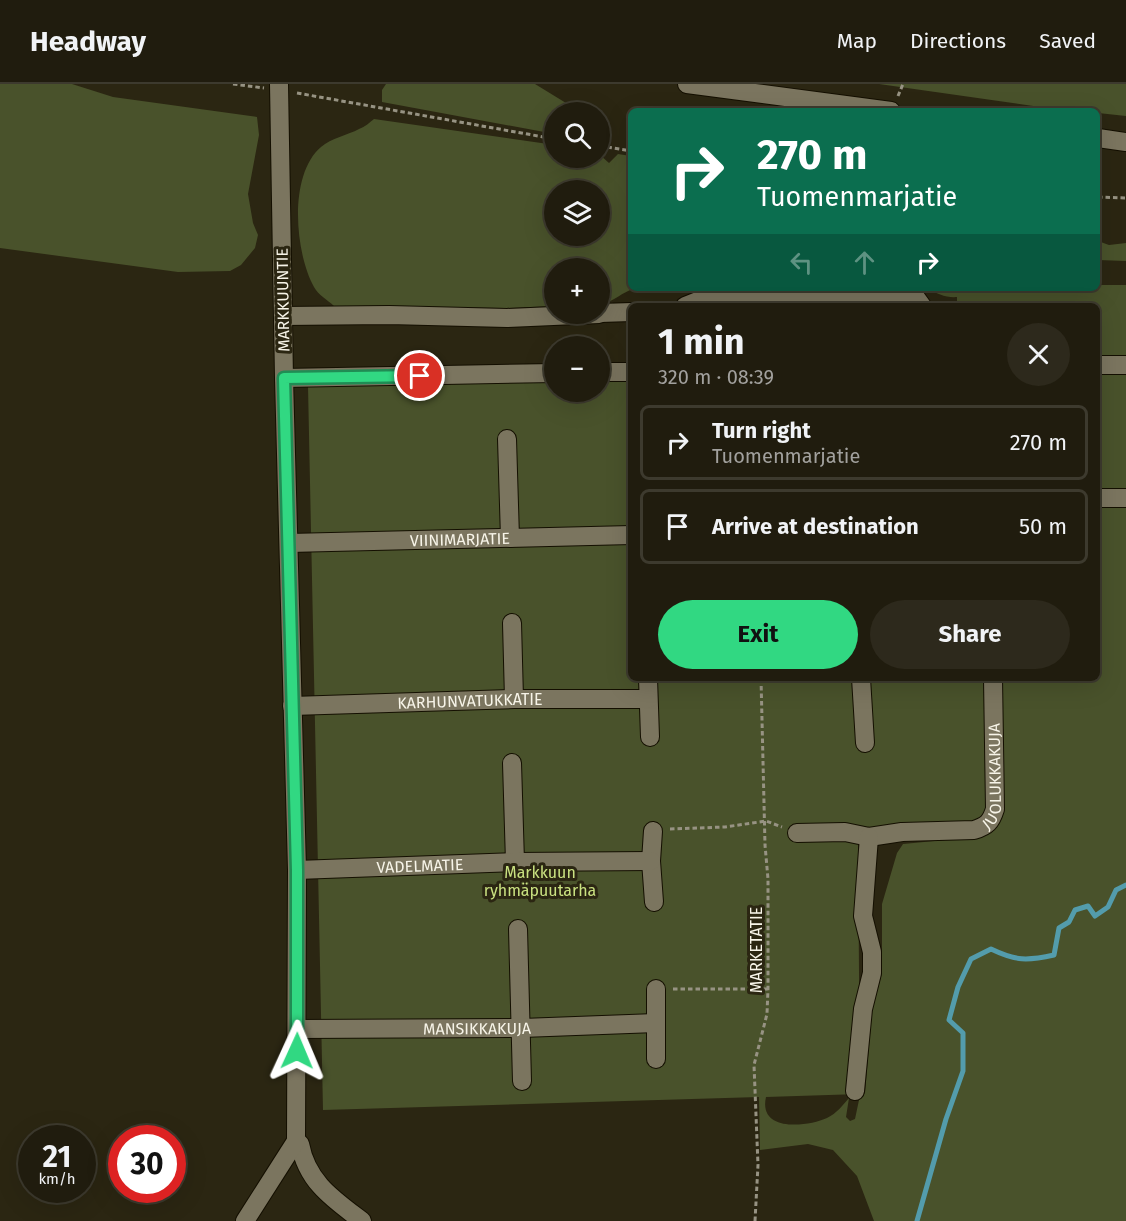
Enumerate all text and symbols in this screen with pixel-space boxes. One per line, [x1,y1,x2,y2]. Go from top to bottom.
text: Headway [30,25,146,58]
text: Map [837,28,877,54]
text: Directions [910,28,1006,54]
text: Saved [1039,28,1096,54]
map controls [544,102,610,402]
button: search [544,102,610,168]
text: 270 m [757,130,868,180]
icon: right [658,132,736,210]
button: layers [544,180,610,246]
text: Tuomenmarjatie [757,181,957,213]
icon: left [785,246,818,279]
icon: ahead [848,246,881,279]
icon: right [911,246,944,279]
street label: MARKKUUNTIE [273,248,293,352]
button: + [544,258,610,324]
text: 1 min [658,320,745,364]
button: close [1007,323,1070,386]
button: − [544,336,610,402]
pin [394,350,445,401]
icon: arrive [403,359,436,392]
text: 320 m · 08:39 [658,365,774,389]
text: Turn right [712,417,811,444]
icon: right [661,426,694,459]
text: 270 m [1010,429,1067,456]
text: Tuomenmarjatie [712,444,860,468]
icon: arrive [661,510,694,543]
text: Arrive at destination [712,513,919,540]
text: 50 m [1019,513,1067,540]
street label: VIINIMARJATIE [410,528,510,550]
button: Exit [658,600,858,669]
button: Share [870,600,1070,669]
street label: KARHUNVATUKKATIE [397,690,543,712]
street label: JUOLUKKAKUJA [978,722,1005,834]
street label: VADELMATIE [376,854,464,877]
park label: Markkuun ryhmäpuutarha [484,863,596,900]
street label: MARKETATIE [747,907,766,993]
street label: MANSIKKAKUJA [423,1018,532,1038]
position arrow [265,1019,329,1083]
speed limit sign: 30 [108,1125,186,1203]
text: 21 [43,1139,71,1175]
text: km/h [38,1170,76,1188]

